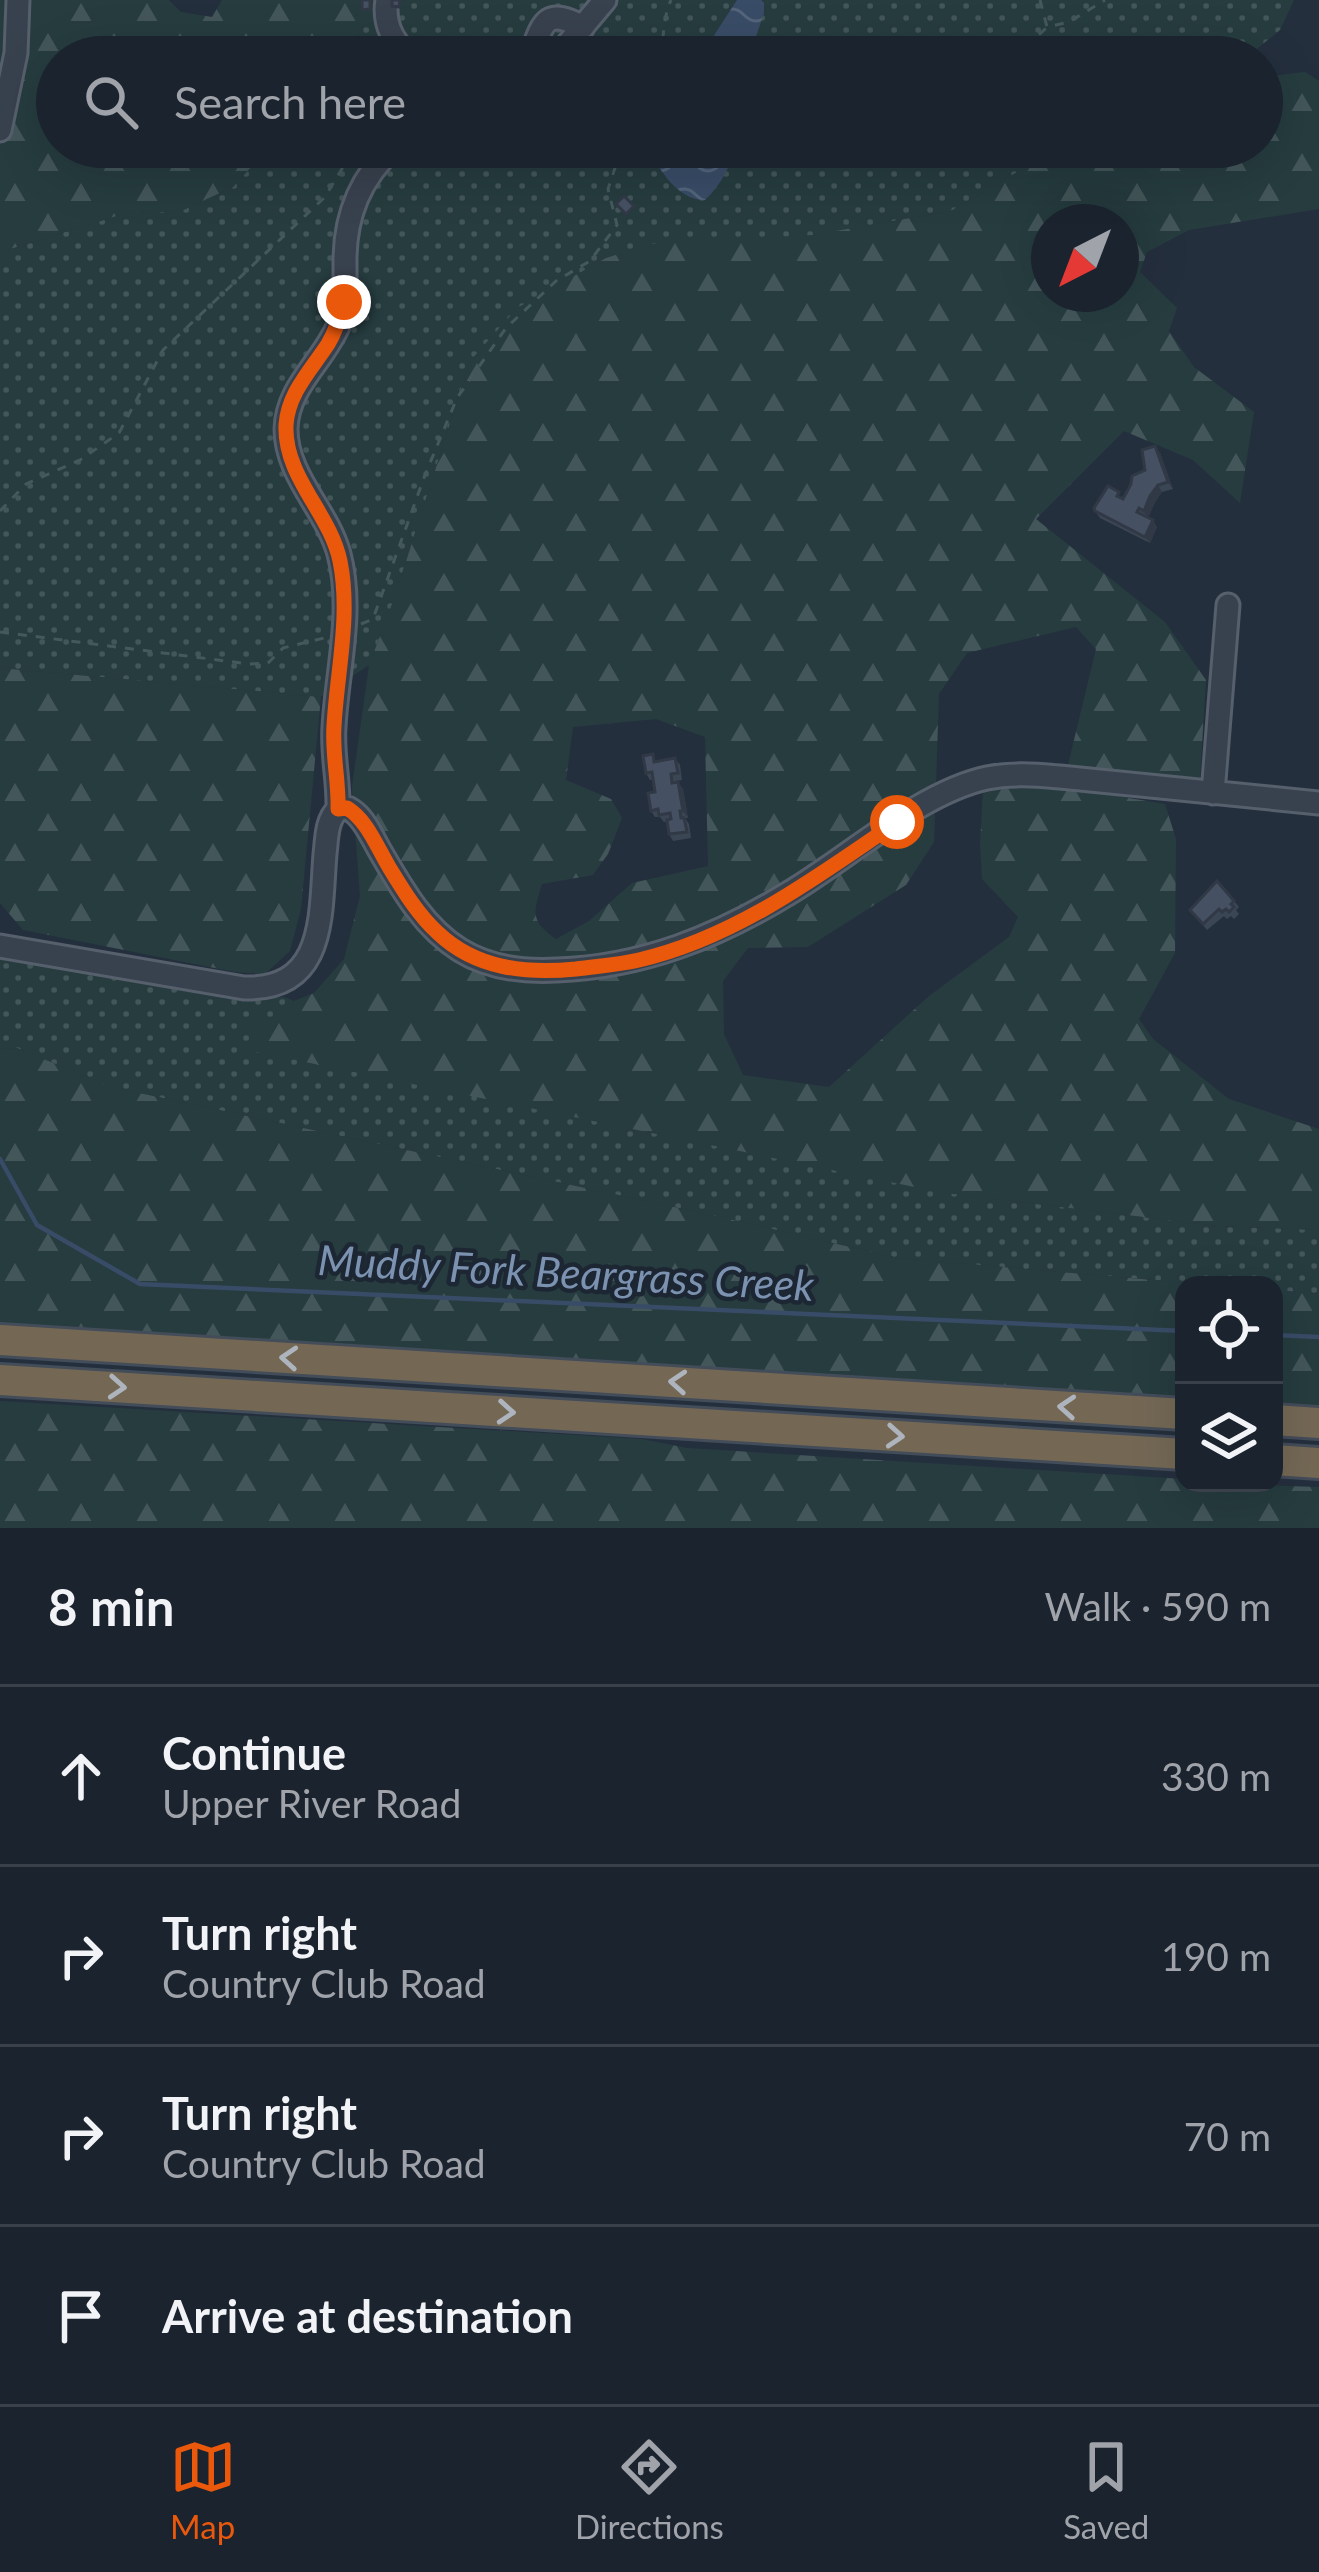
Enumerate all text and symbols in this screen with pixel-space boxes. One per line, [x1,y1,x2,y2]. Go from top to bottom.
search box [36,36,1283,168]
icon: search [78,69,144,135]
text: Search here [174,75,406,129]
north arrow [1031,204,1139,312]
route end [317,275,371,329]
route start [870,795,924,849]
water label: Muddy Fork Beargrass Creek [317,1234,816,1310]
map controls [1175,1276,1283,1492]
button: locate [1175,1276,1283,1384]
one-way arrow [279,1345,298,1371]
one-way arrow [668,1370,687,1396]
one-way arrow [108,1374,127,1400]
button: layers [1175,1384,1283,1492]
one-way arrow [1057,1394,1076,1420]
one-way arrow [497,1398,516,1424]
one-way arrow [886,1423,905,1449]
text: 8 min [48,1576,174,1637]
text: Walk · 590 m [1044,1583,1271,1629]
text: Continue [162,1726,346,1780]
icon: ahead [48,1743,114,1809]
text: 330 m [1161,1753,1271,1799]
text: Upper River Road [162,1780,461,1826]
text: Turn right [162,1906,357,1960]
icon: right [48,1923,114,1989]
text: 190 m [1161,1933,1271,1979]
text: Country Club Road [162,1960,486,2006]
text: Turn right [162,2086,357,2140]
icon: right [48,2103,114,2169]
text: 70 m [1184,2113,1271,2159]
text: Country Club Road [162,2140,486,2186]
icon: arrive [48,2283,114,2349]
text: Arrive at destination [162,2289,573,2343]
tab: Map [170,2434,236,2546]
tab: Directions [575,2434,724,2546]
tab: Saved [1063,2434,1149,2546]

